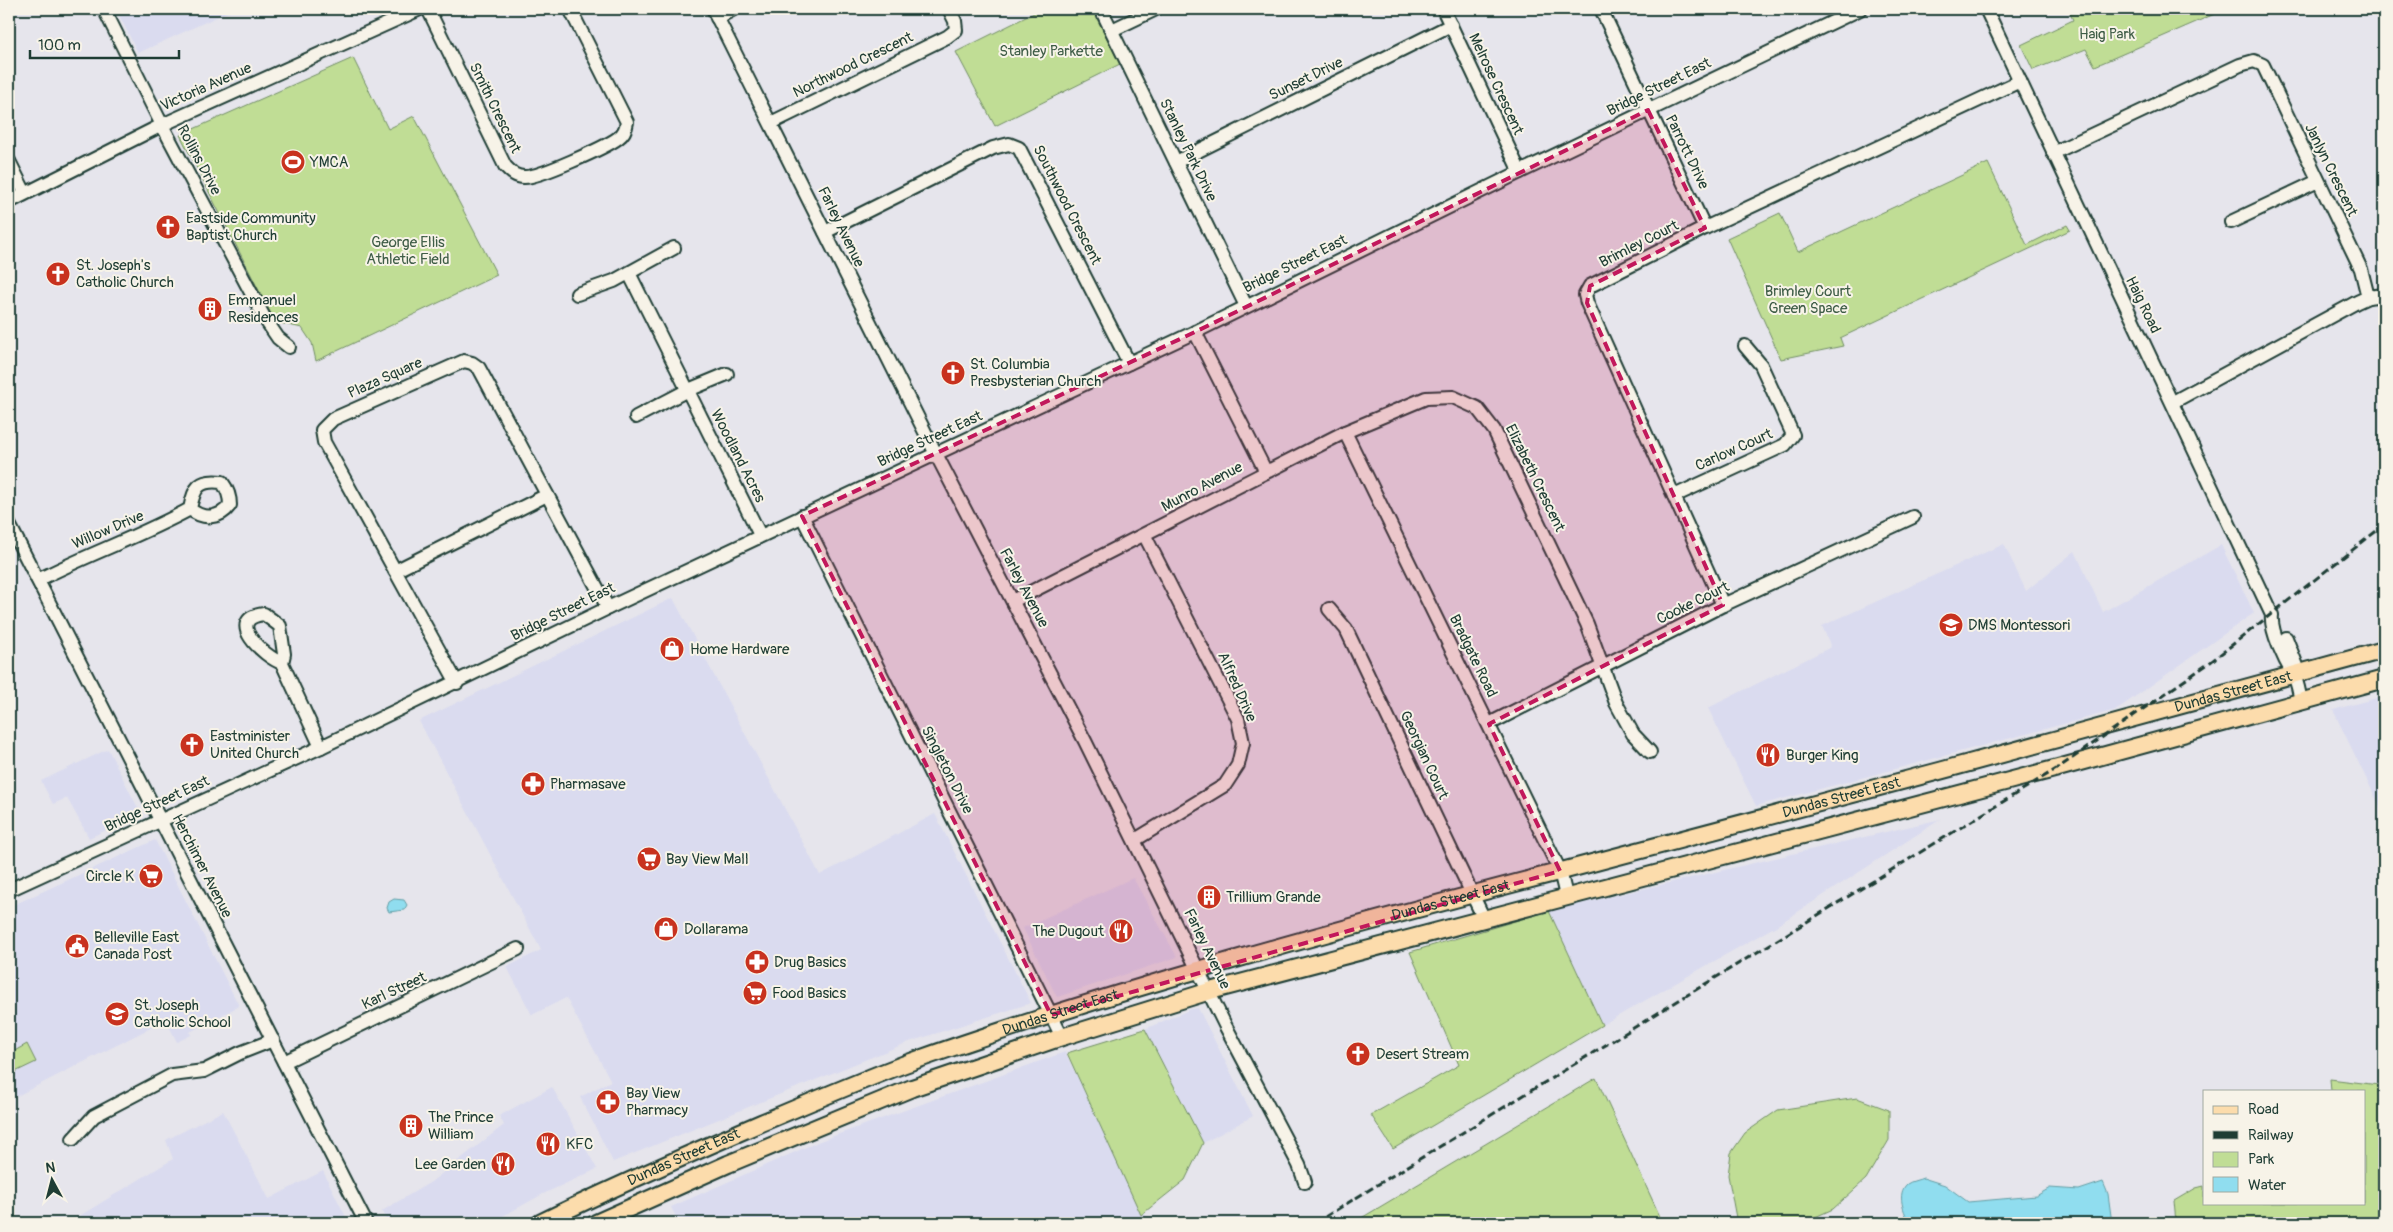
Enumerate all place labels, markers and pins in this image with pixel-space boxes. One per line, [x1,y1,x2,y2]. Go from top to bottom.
sports icon: YMCA [280,149,306,175]
place label: YMCA [309,153,349,172]
place label: Eastside Community Baptist Church [186,209,316,245]
church icon: Eastside Community Baptist Church [155,214,181,240]
place label: St. Joseph's Catholic Church [76,256,174,292]
church icon: St. Joseph's Catholic Church [45,261,71,287]
place label: Emmanuel Residences [228,291,299,327]
building icon: Emmanuel Residences [197,296,223,322]
place label: St. Columbia Presbysterian Church [970,355,1101,391]
church icon: St. Columbia Presbysterian Church [940,360,966,386]
school or university icon: DMS Montessori [1938,612,1964,638]
place label: DMS Montessori [1968,616,2071,635]
shop icon: Home Hardware [659,636,685,662]
place label: Home Hardware [690,640,790,659]
place label: Eastminister United Church [210,727,299,763]
church icon: Eastminister United Church [179,732,205,758]
restaurant icon: Burger King [1755,742,1781,768]
place label: Burger King [1786,746,1859,765]
pharmacy icon: Pharmasave [520,771,546,797]
place label: Pharmasave [550,775,626,794]
supermarket icon: Bay View Mall [636,846,662,872]
place label: Bay View Mall [666,850,748,869]
supermarket icon: Circle K [138,863,164,889]
place label: Circle K [86,867,134,886]
building icon: Trillium Grande [1196,884,1222,910]
place label: Trillium Grande [1226,888,1321,907]
shop icon: Dollarama [653,916,679,942]
restaurant icon: The Dugout [1108,918,1134,944]
place label: Dollarama [684,920,748,939]
place label: The Dugout [1032,922,1105,941]
place label: Belleville East Canada Post [94,928,180,964]
public building icon: Belleville East Canada Post [64,933,90,959]
pharmacy icon: Drug Basics [744,949,770,975]
place label: Drug Basics [774,953,847,972]
supermarket icon: Food Basics [742,980,768,1006]
place label: Food Basics [772,984,846,1003]
place label: St. Joseph Catholic School [134,996,231,1032]
school or university icon: St. Joseph Catholic School [104,1001,130,1027]
church icon: Desert Stream [1345,1041,1371,1067]
place label: Desert Stream [1376,1045,1469,1064]
place label: Bay View Pharmacy [626,1084,689,1120]
pharmacy icon: Bay View Pharmacy [595,1089,621,1115]
place label: The Prince William [428,1108,494,1144]
building icon: The Prince William [398,1113,424,1139]
restaurant icon: KFC [535,1131,561,1157]
place label: KFC [566,1135,593,1154]
restaurant icon: Lee Garden [490,1151,516,1177]
place label: Lee Garden [414,1155,486,1174]

